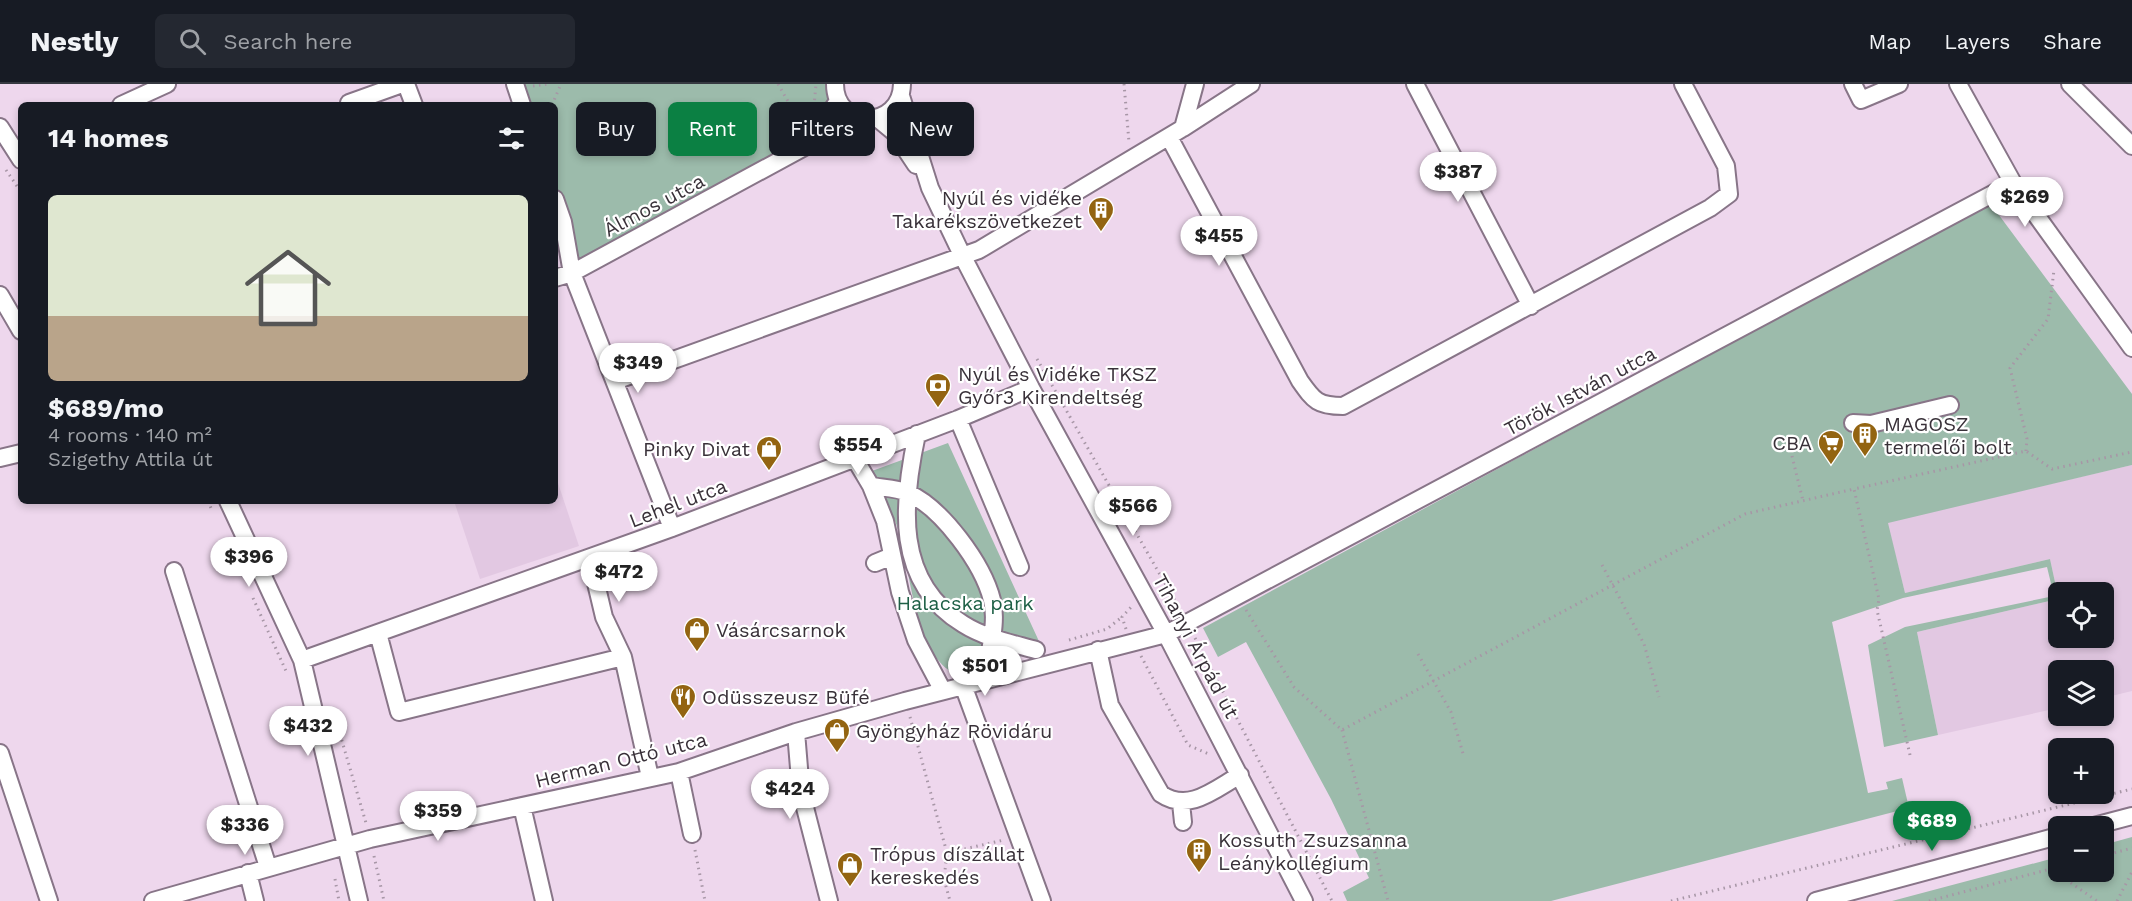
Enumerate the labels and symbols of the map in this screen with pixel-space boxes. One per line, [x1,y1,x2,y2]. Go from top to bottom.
pin: $387 [1422,152,1494,203]
street label: Álmos utca [599,168,709,242]
pin: $269 [1989,177,2061,228]
place label: Nyúl és vidéke Takarékszövetkezet [892,186,1083,233]
building icon: Nyúl és vidéke Takarékszövetkezet [1086,195,1116,233]
pin: $455 [1183,216,1255,267]
street label: Török István utca [1500,341,1660,441]
pin: $349 [602,343,674,394]
place label: Nyúl és Vidéke TKSZ Győr3 Kirendeltség [958,362,1157,409]
bank icon: Nyúl és Vidéke TKSZ Győr3 Kirendeltség [923,371,953,409]
place label: MAGOSZ termelői bolt [1884,412,2012,459]
building icon: MAGOSZ termelői bolt [1850,420,1880,458]
pin: $554 [822,425,894,476]
supermarket icon: CBA [1816,428,1846,466]
place label: CBA [1772,431,1812,455]
shop icon: Pinky Divat [754,434,784,472]
place label: Pinky Divat [643,437,751,461]
street label: Lehel utca [626,473,730,533]
pin: $566 [1097,486,1169,537]
pin: $396 [213,537,285,588]
pin: $472 [583,552,655,603]
street label: Tihanyi Árpád út [1148,570,1244,723]
park label: Halacska park [896,591,1034,615]
shop icon: Vásárcsarnok [682,615,712,653]
place label: Vásárcsarnok [716,618,846,642]
pin: $501 [949,646,1021,697]
restaurant icon: Odüsszeusz Büfé [668,682,698,720]
place label: Odüsszeusz Büfé [702,685,870,709]
pin: $432 [272,706,344,757]
shop icon: Gyöngyház Rövidáru [822,716,852,754]
place label: Gyöngyház Rövidáru [856,719,1052,743]
street label: Herman Ottó utca [533,727,709,793]
pin: $424 [754,769,826,820]
pin: $359 [402,791,474,842]
pin: $689 [1896,801,1968,852]
pin: $336 [209,805,281,856]
place label: Kossuth Zsuzsanna Leánykollégium [1218,828,1407,875]
building icon: Kossuth Zsuzsanna Leánykollégium [1184,836,1214,874]
place label: Trópus díszállat kereskedés [870,842,1025,889]
shop icon: Trópus díszállat kereskedés [835,850,865,888]

